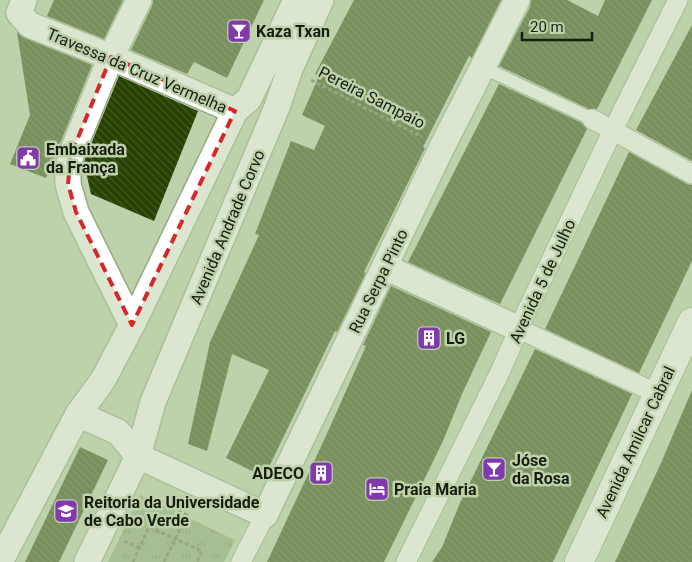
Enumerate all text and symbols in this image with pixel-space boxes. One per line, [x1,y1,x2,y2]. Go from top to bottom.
scale bar [522,10,592,42]
bar icon: Kaza Txan [226,18,252,44]
text: 20 m [530,18,564,36]
place label: Kaza Txan [256,22,330,41]
street label: Travessa da Cruz Vermelha [44,24,230,117]
street label: Pereira Sampaio [315,62,428,132]
place label: Embaixada da França [46,140,125,177]
public building icon: Embaixada da França [15,145,41,171]
street label: Avenida Andrade Corvo [186,147,269,307]
street label: Avenida 5 de Julho [505,216,579,346]
street label: Rua Serpa Pinto [345,226,412,336]
building icon: LG [416,325,442,351]
place label: LG [446,329,465,348]
street label: Avenida Amilcar Cabral [592,363,679,521]
place label: Jóse da Rosa [512,451,570,488]
bar icon: Jóse da Rosa [481,456,507,482]
building icon: ADECO [308,460,334,486]
place label: ADECO [252,464,304,483]
hotel icon: Praia Maria [364,476,390,502]
place label: Praia Maria [394,480,477,499]
place label: Reitoria da Universidade de Cabo Verde [84,493,260,530]
school or university icon: Reitoria da Universidade de Cabo Verde [53,498,79,524]

